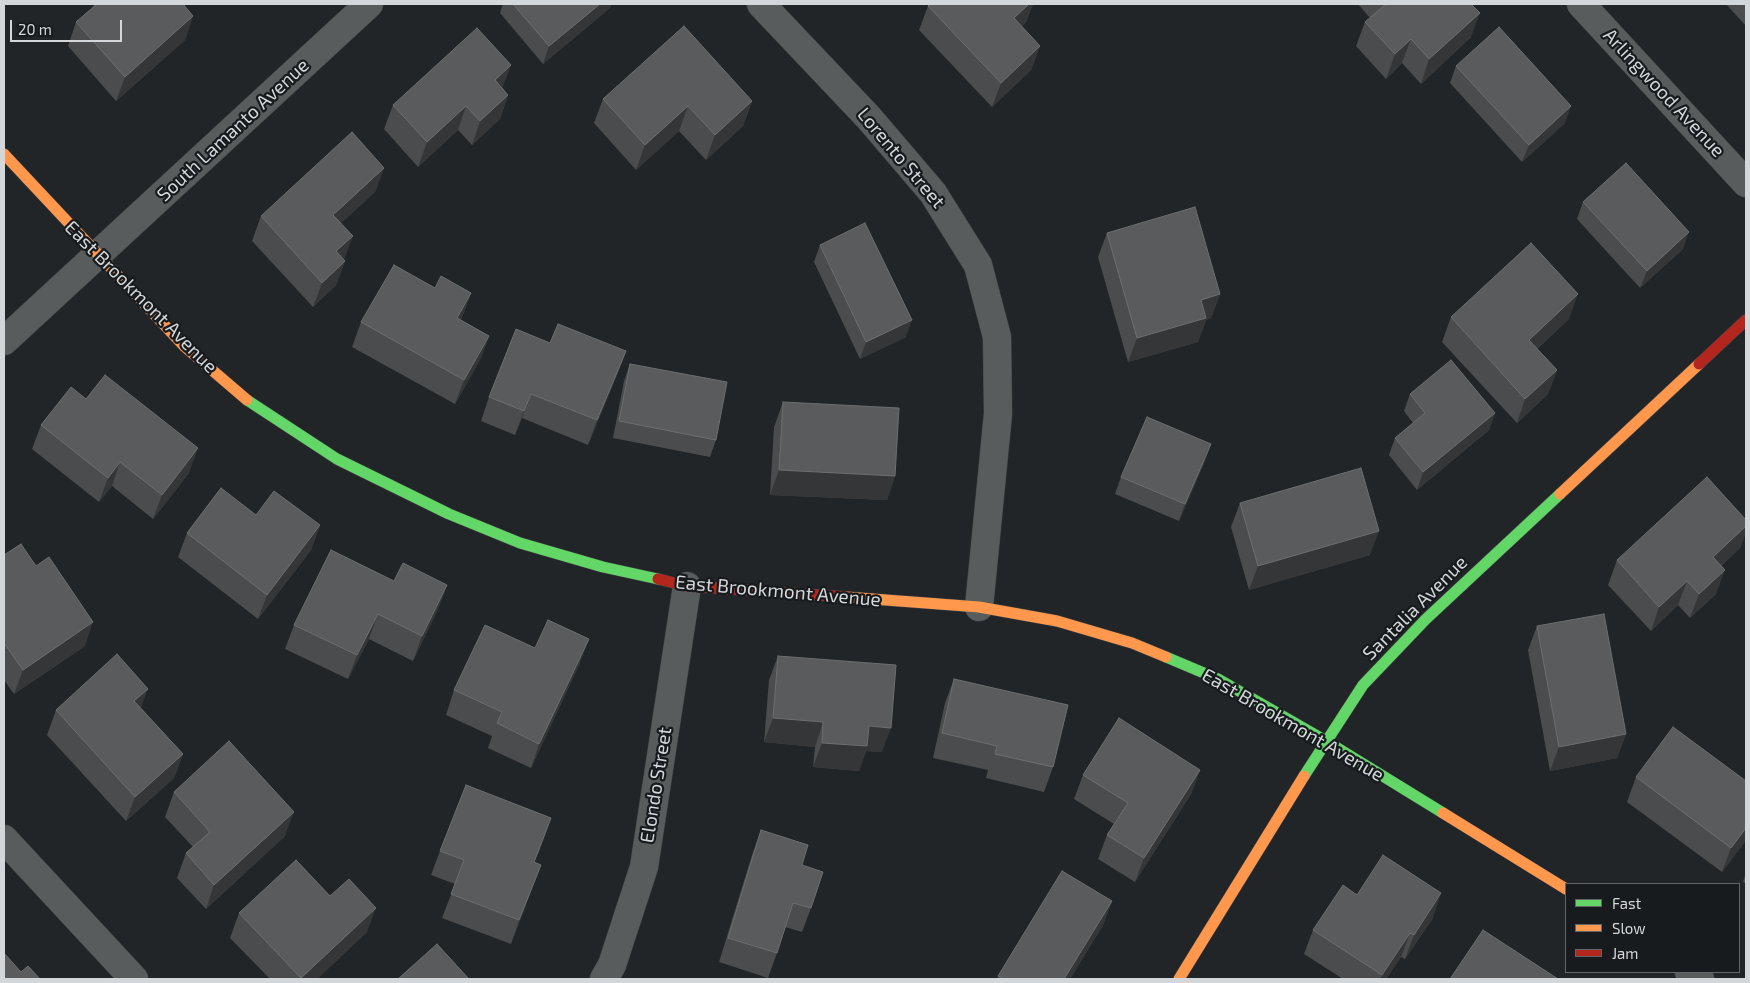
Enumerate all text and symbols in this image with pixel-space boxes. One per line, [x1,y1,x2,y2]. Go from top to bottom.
scale bar [12,10,125,42]
text: 20 m [18,20,52,38]
street label: Arlingwood Avenue [1599,24,1729,162]
street label: South Lamanto Avenue [152,54,314,206]
street label: Lorento Street [852,103,950,213]
street label: East Brookmont Avenue [60,216,222,378]
street label: Santalia Avenue [1358,551,1472,665]
street label: East Brookmont Avenue [674,571,882,611]
street label: East Brookmont Avenue [1198,664,1388,786]
street label: Elondo Street [636,726,676,844]
legend [1565,883,1740,973]
text: Fast [1612,894,1641,912]
text: Slow [1612,919,1646,937]
text: Jam [1612,944,1638,962]

